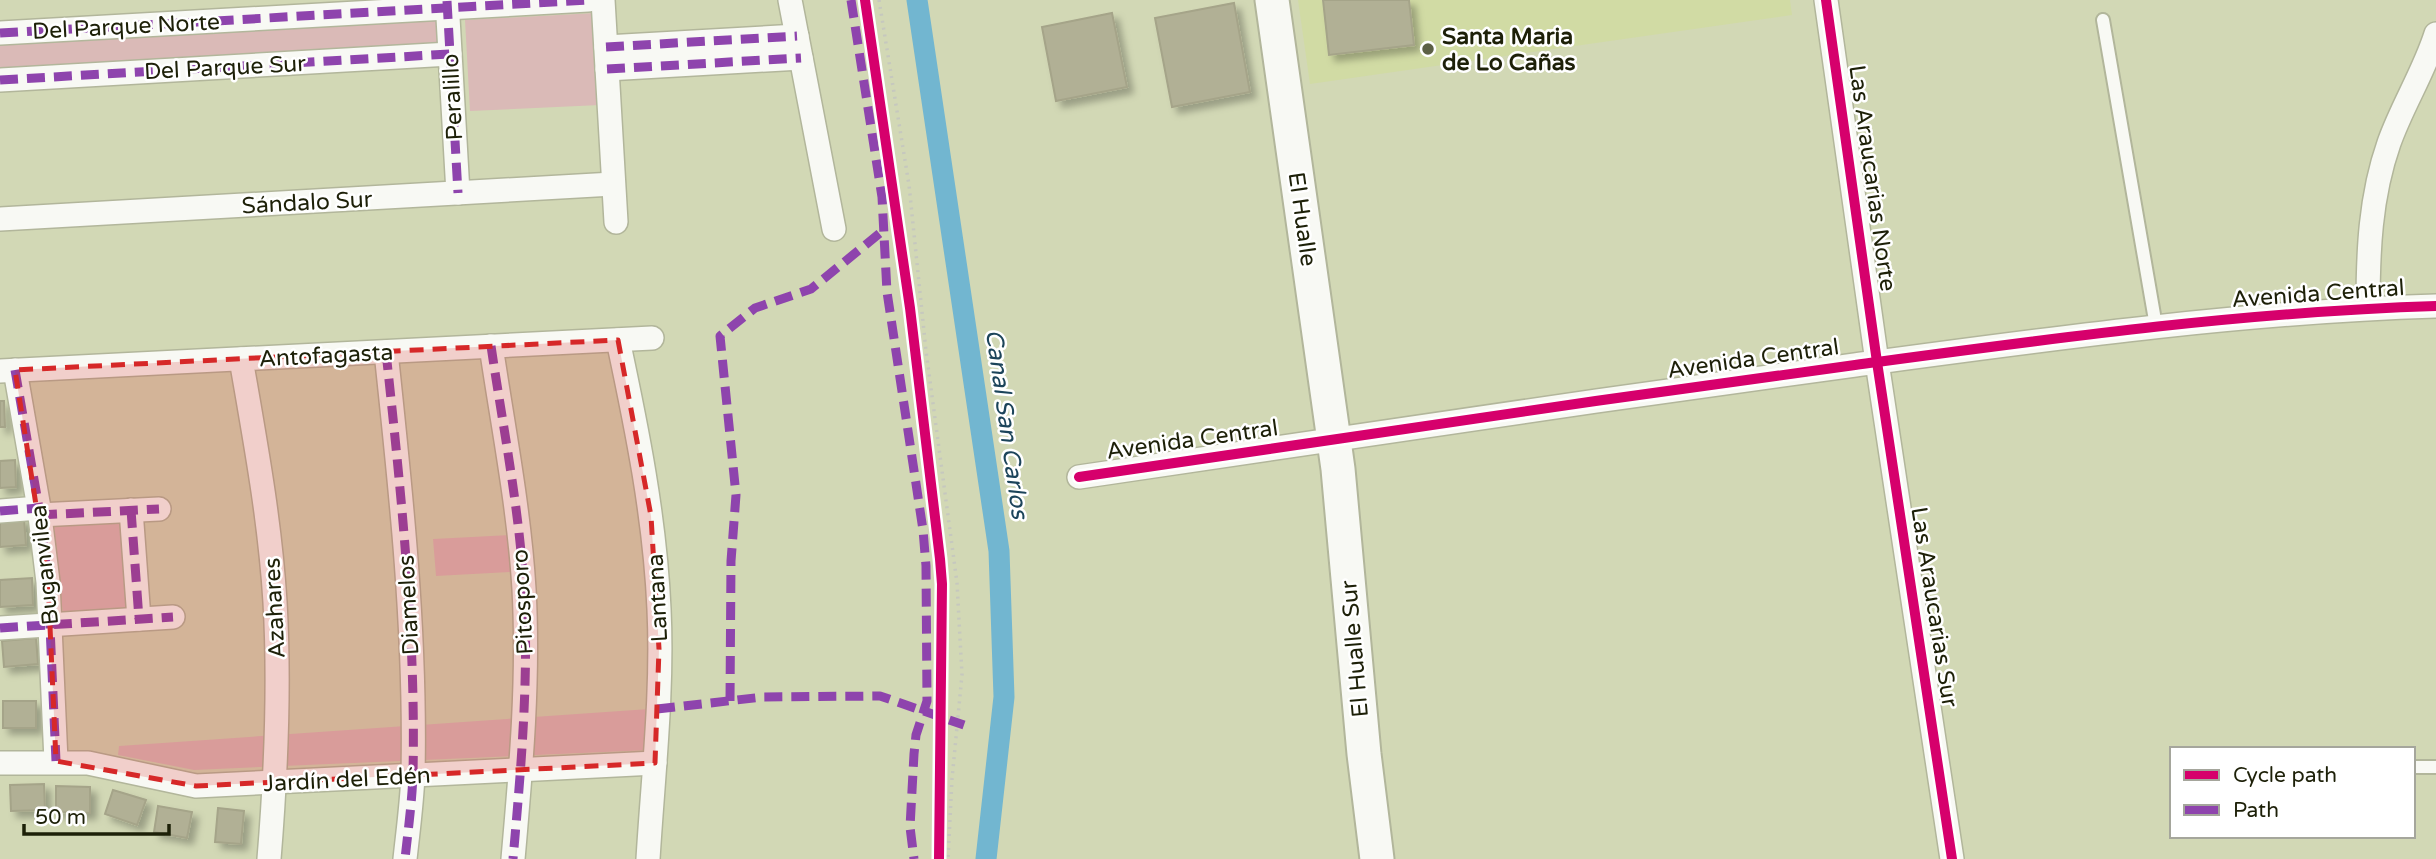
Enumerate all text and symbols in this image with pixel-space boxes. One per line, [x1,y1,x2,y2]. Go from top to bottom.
street label: Del Parque Norte [31,8,221,46]
place label: Santa Maria de Lo Cañas [1442,23,1576,77]
marker: Santa Maria de Lo Cañas [1420,41,1436,57]
street label: Del Parque Sur [143,50,307,86]
street label: Peralillo [437,53,469,141]
street label: Las Araucarias Norte [1842,63,1902,293]
street label: El Hualle [1282,170,1322,268]
street label: Sándalo Sur [241,186,373,220]
street label: Avenida Central [2231,274,2405,314]
water label: Canal San Carlos [979,327,1034,522]
street label: Avenida Central [1665,333,1841,385]
street label: Antofagasta [258,338,394,374]
street label: Avenida Central [1104,414,1280,466]
street label: Buganvilea [25,503,65,626]
street label: Las Araucarias Sur [1904,505,1964,709]
street label: Pitosporo [506,548,540,655]
street label: Lantana [642,553,674,643]
street label: Diamelos [392,554,426,656]
street label: Azahares [258,557,292,659]
street label: El Hualle Sur [1335,579,1375,719]
legend [2170,747,2415,838]
street label: Jardín del Edén [263,762,431,798]
text: Cycle path [2233,763,2337,788]
scale bar [24,792,170,836]
text: Path [2233,798,2279,823]
text: 50 m [35,805,86,830]

